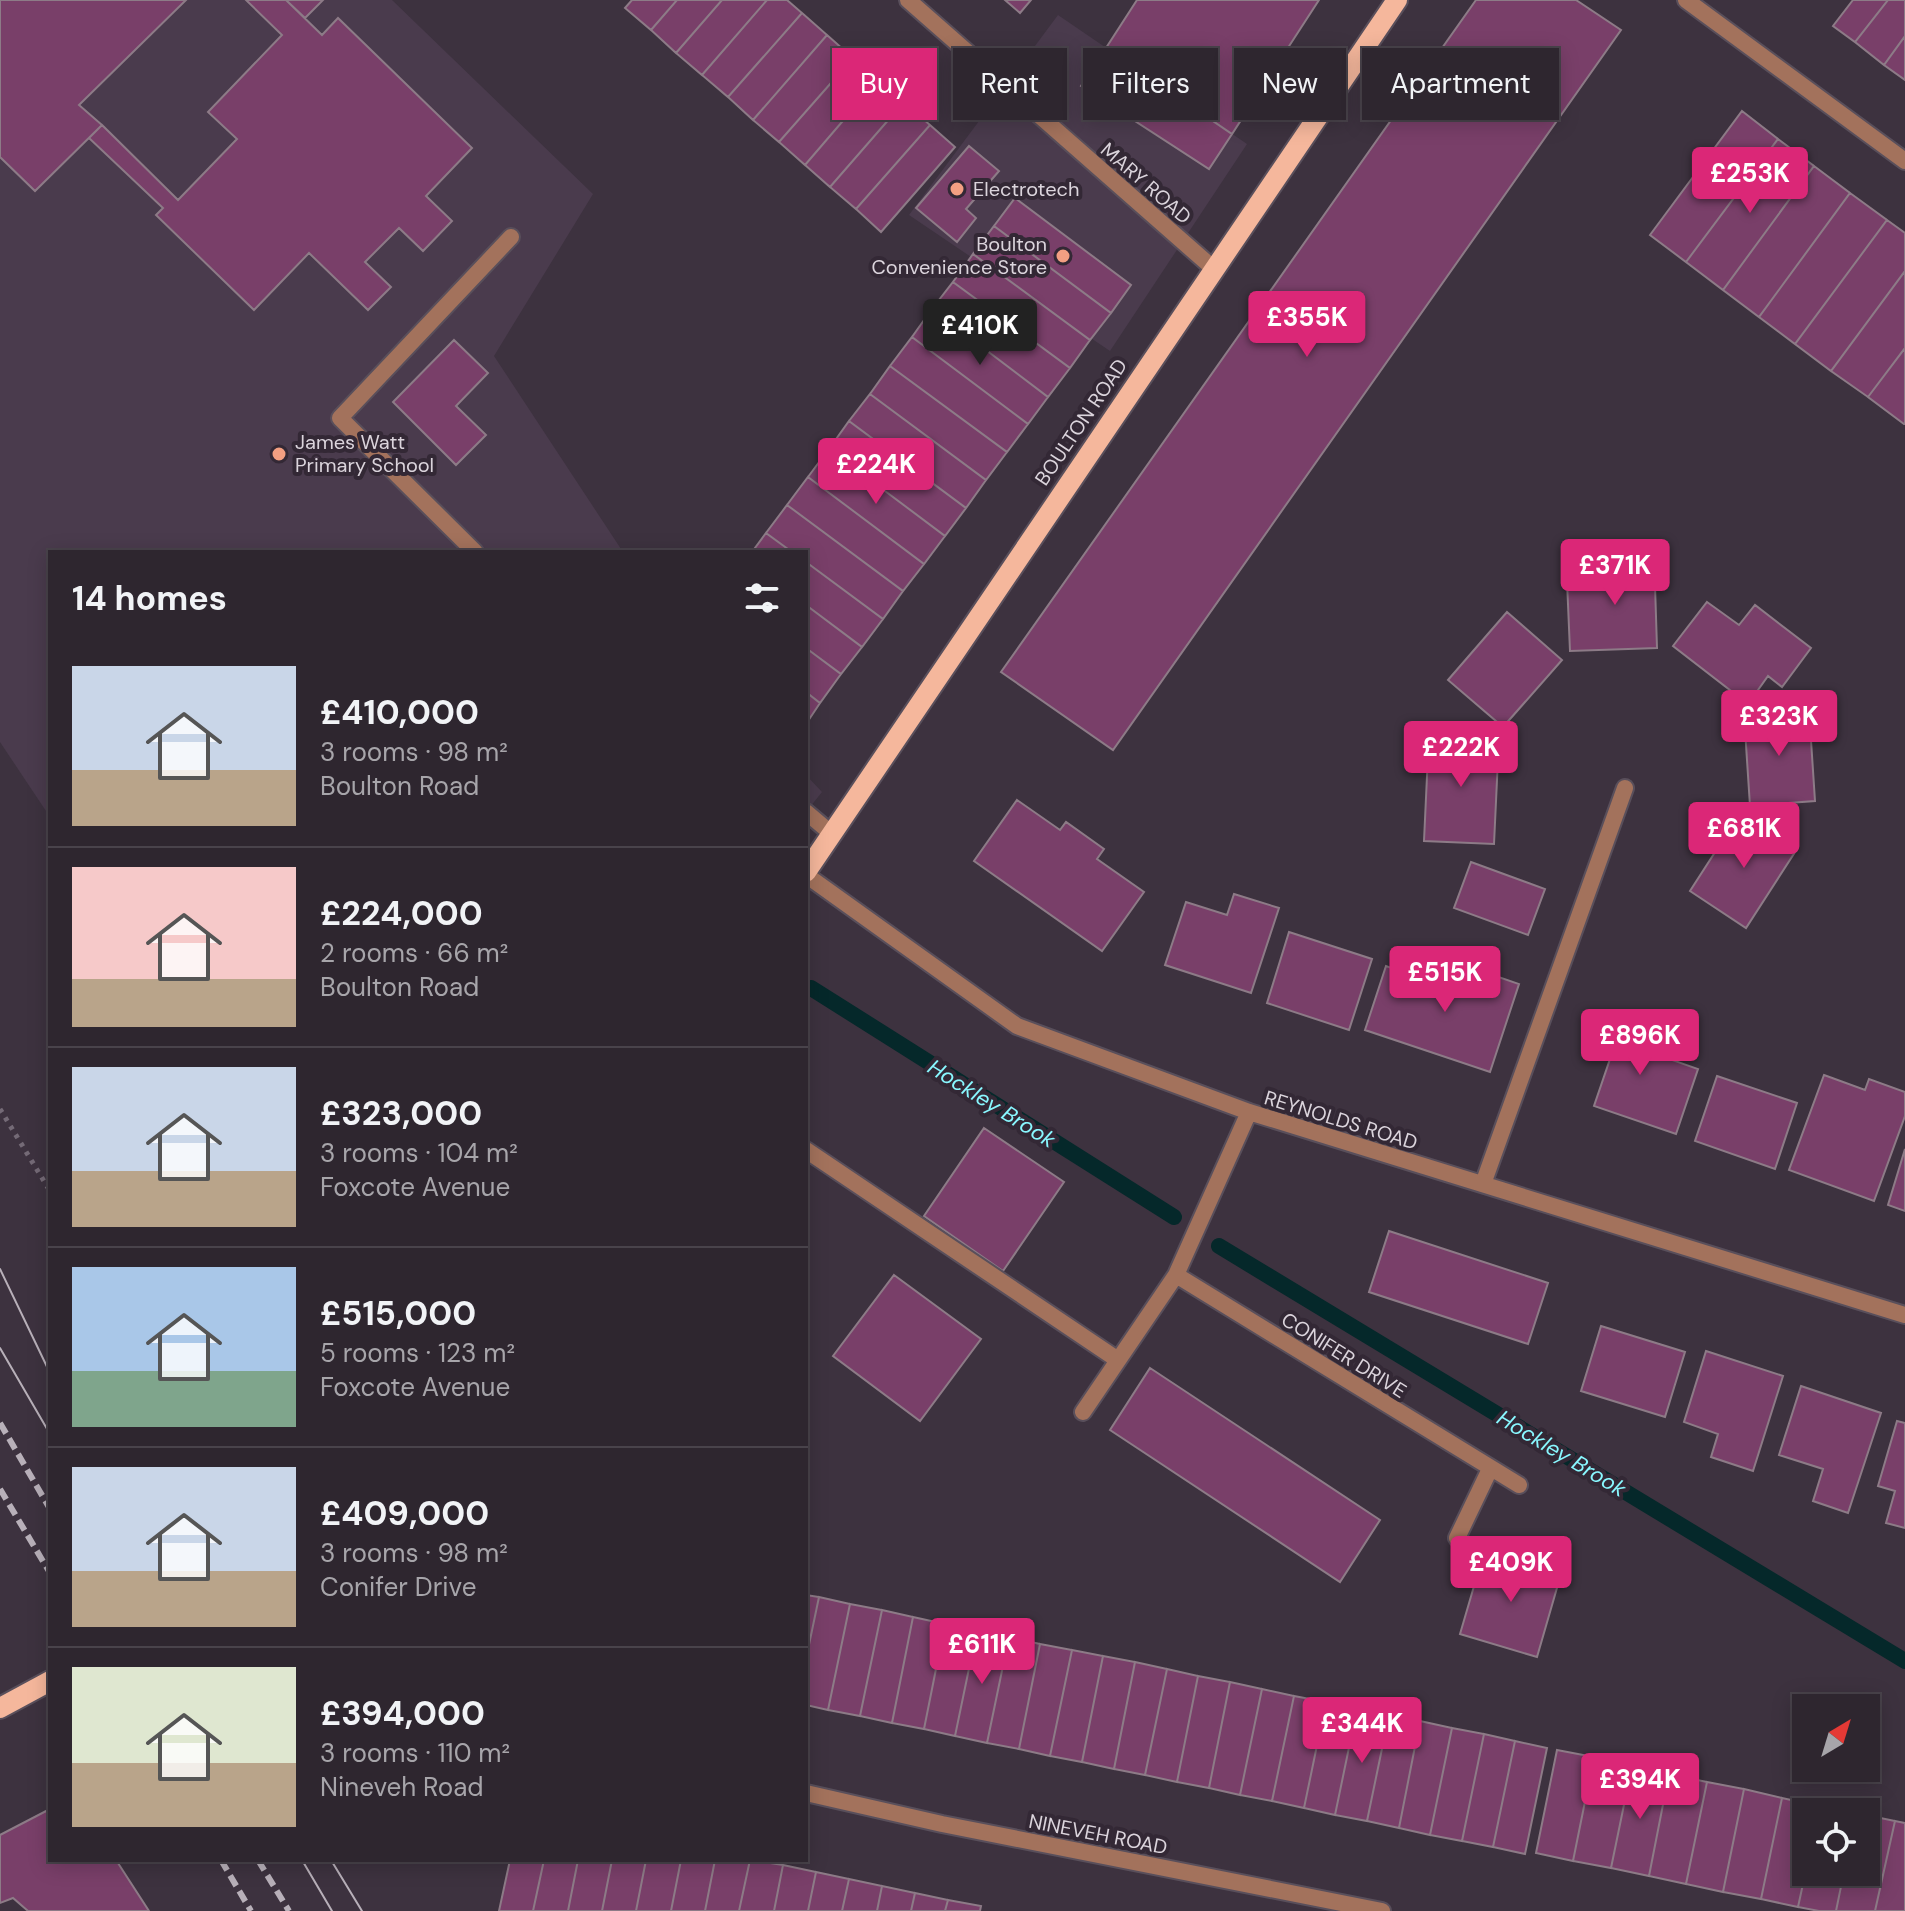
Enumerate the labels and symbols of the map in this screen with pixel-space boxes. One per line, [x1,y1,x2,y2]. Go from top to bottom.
street label: MARY ROAD [1095,137,1197,229]
pin: £253K [1694,147,1806,215]
place label: Electrotech [973,176,1079,202]
marker: Electrotech [948,180,966,198]
place label: Boulton Convenience Store [871,231,1047,280]
marker: Boulton Convenience Store [1054,247,1072,265]
pin: £355K [1251,291,1363,359]
pin: £410K [924,299,1036,367]
street label: BOULTON ROAD [1029,354,1133,490]
place label: James Watt Primary School [295,429,434,478]
pin: £224K [820,438,932,506]
marker: James Watt Primary School [270,445,288,463]
pin: £371K [1559,539,1671,607]
pin: £323K [1723,690,1835,758]
pin: £222K [1405,721,1517,789]
pin: £681K [1688,802,1800,870]
pin: £515K [1389,946,1501,1014]
pin: £896K [1584,1009,1696,1077]
water label: Hockley Brook [922,1052,1062,1155]
street label: REYNOLDS ROAD [1261,1084,1421,1156]
street label: CONIFER DRIVE [1277,1306,1411,1404]
water label: Hockley Brook [1492,1403,1632,1504]
pin: £409K [1455,1536,1567,1604]
pin: £611K [926,1618,1038,1686]
north arrow [1792,1694,1880,1782]
pin: £344K [1306,1697,1418,1765]
pin: £394K [1584,1753,1696,1821]
street label: NINEVEH ROAD [1026,1808,1170,1860]

